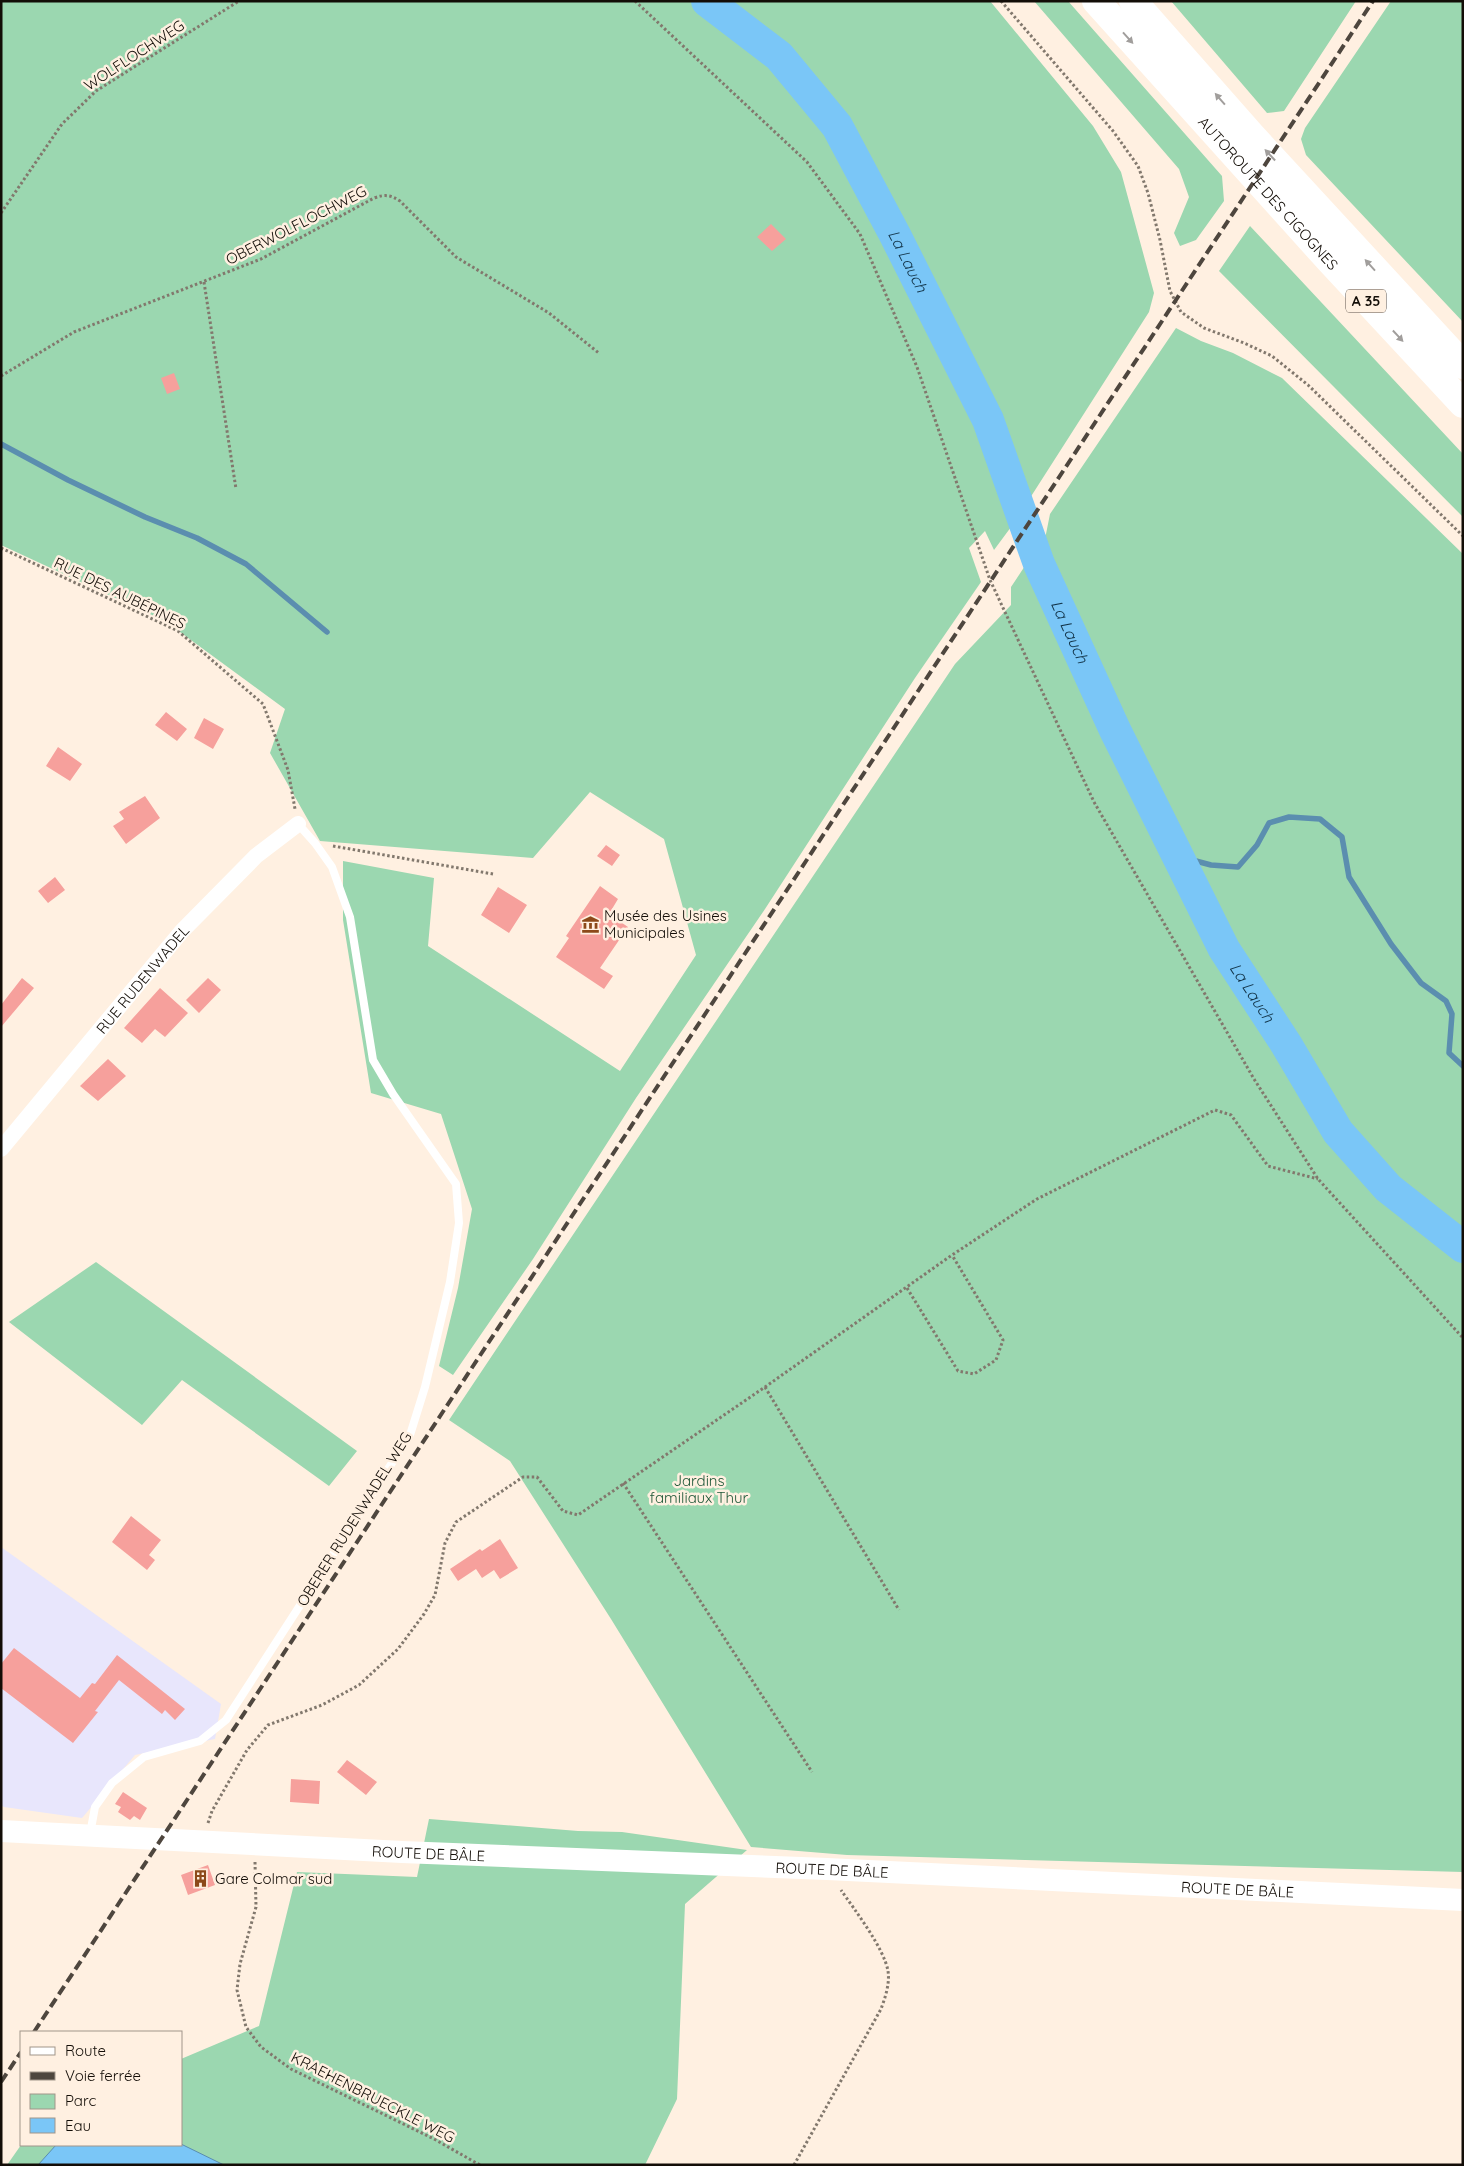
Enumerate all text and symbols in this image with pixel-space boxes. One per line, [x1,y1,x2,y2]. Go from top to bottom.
street label: WOLFLOCHWEG [80,16,188,94]
one-way arrow [1123,31,1134,44]
one-way arrow [1214,93,1225,106]
street label: AUTOROUTE DES CIGOGNES [1195,112,1343,273]
one-way arrow [1264,150,1276,162]
street label: OBERWOLFLOCHWEG [222,181,370,269]
water label: La Lauch [884,226,932,296]
one-way arrow [1364,259,1376,271]
road number: A 35 [1346,290,1386,312]
one-way arrow [1392,329,1404,341]
street label: RUE DES AUBÉPINES [51,553,189,633]
water label: La Lauch [1047,597,1093,667]
place label: Musée des Usines Municipales [604,906,727,942]
museum icon: Musée des Usines Municipales [580,914,600,934]
street label: RUE RUDENWADEL [92,920,193,1037]
water label: La Lauch [1226,959,1280,1027]
street label: OBERER RUDENWADEL WEG [292,1428,416,1610]
park label: Jardins familiaux Thur [650,1471,749,1507]
street label: ROUTE DE BÂLE [371,1841,485,1865]
street label: ROUTE DE BÂLE [775,1857,889,1881]
building icon: Gare Colmar sud [191,1868,211,1888]
place label: Gare Colmar sud [215,1869,332,1888]
street label: ROUTE DE BÂLE [1181,1877,1295,1901]
legend [20,2031,182,2146]
text: Route [65,2041,106,2060]
street label: KRAEHENBRUECKLE WEG [288,2047,458,2147]
text: Voie ferrée [65,2066,141,2085]
text: Parc [65,2091,96,2110]
text: Eau [65,2116,91,2135]

